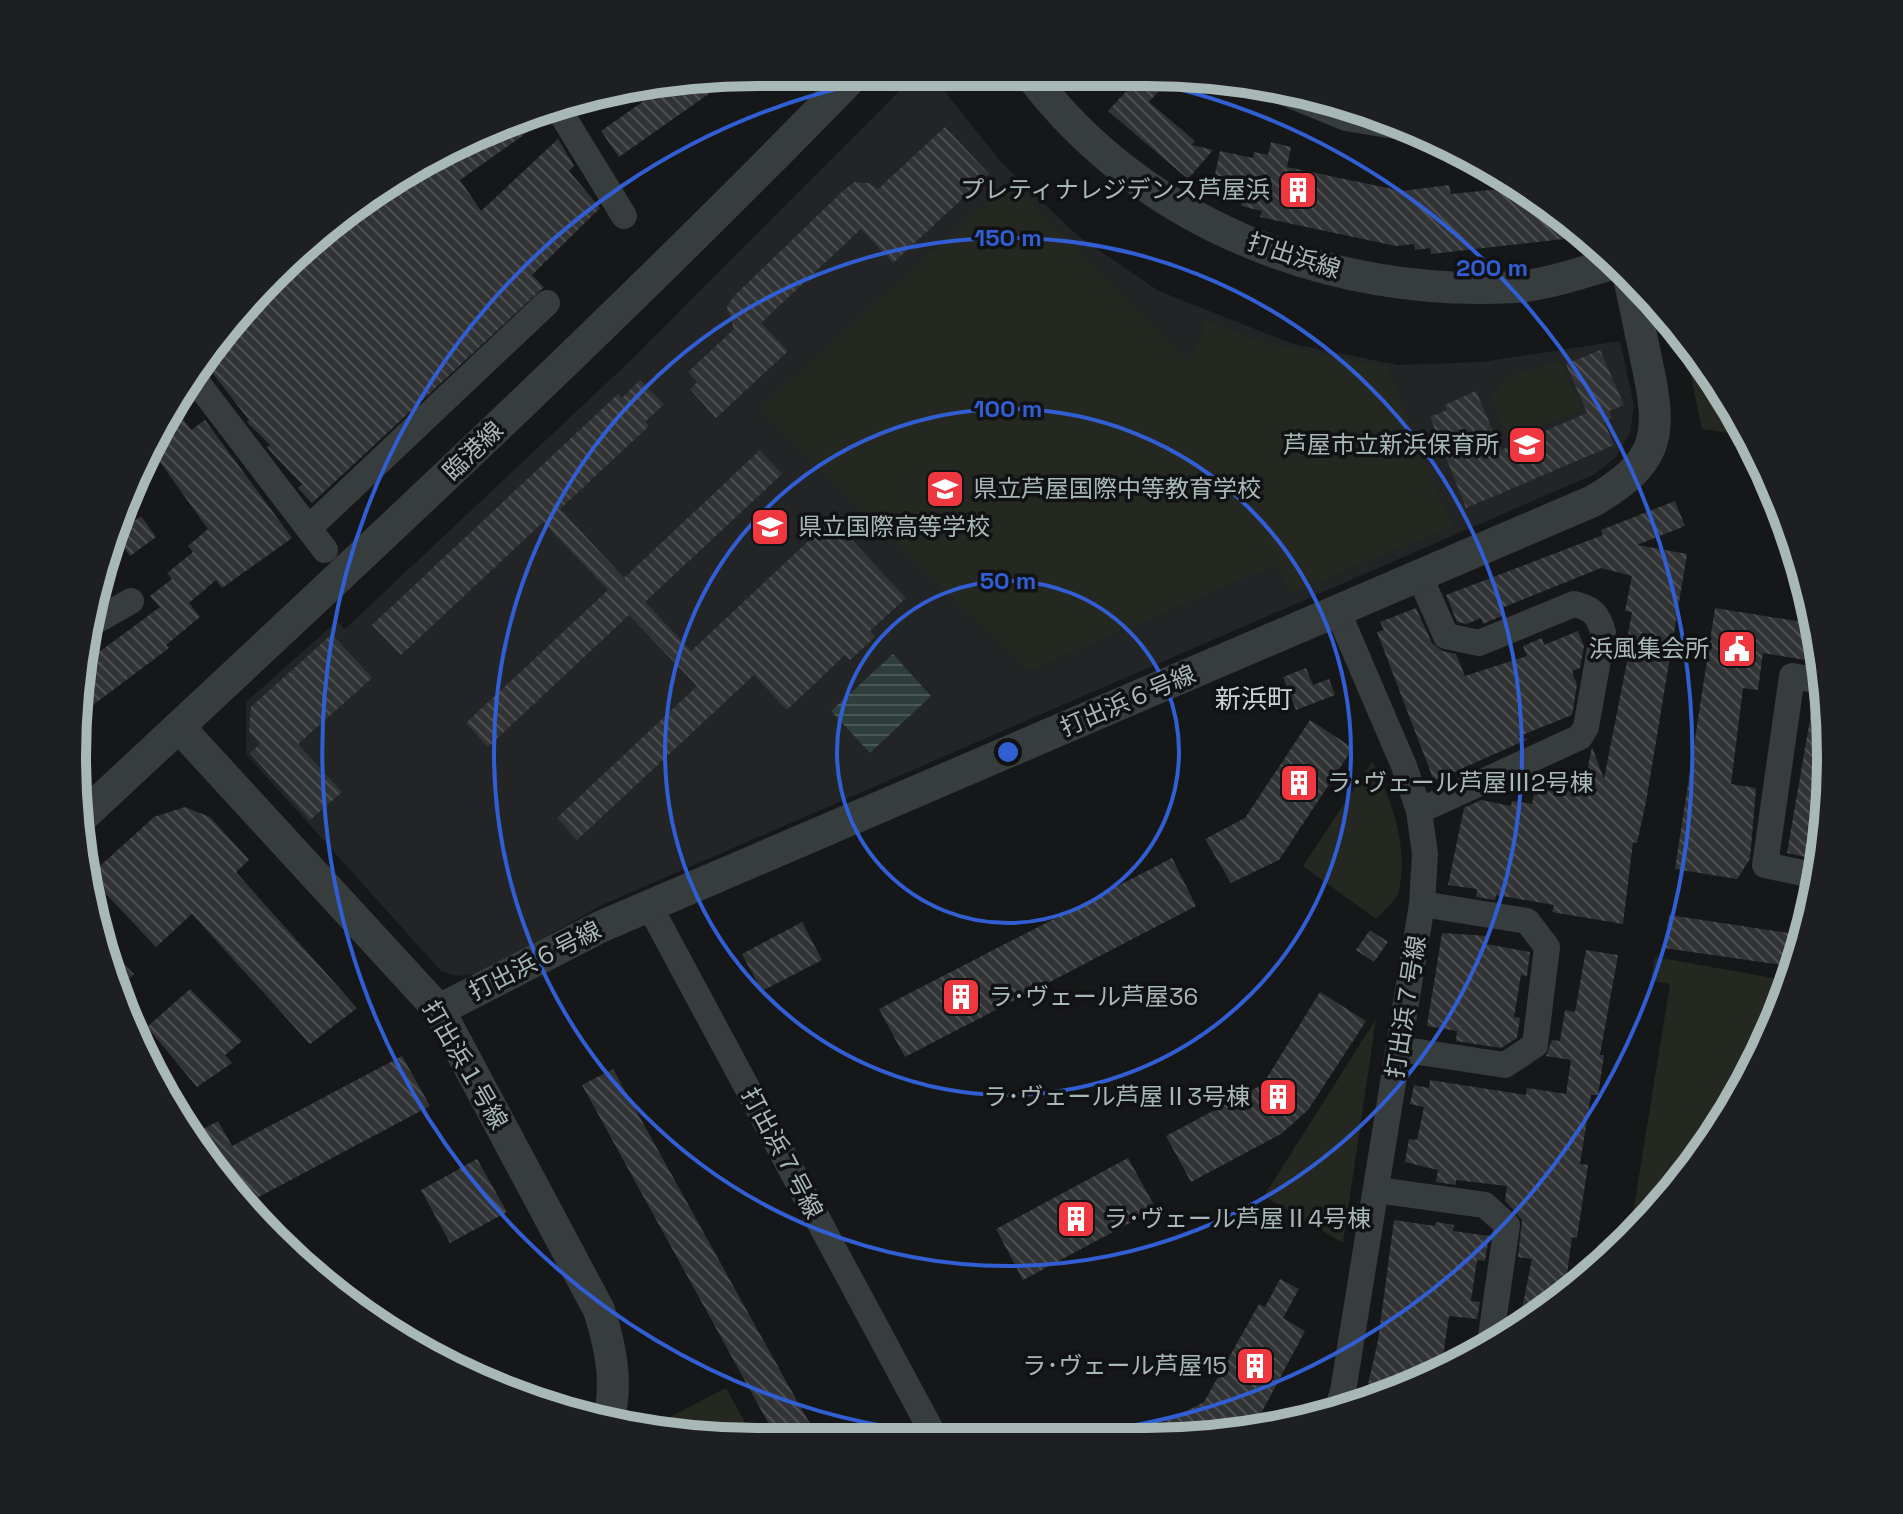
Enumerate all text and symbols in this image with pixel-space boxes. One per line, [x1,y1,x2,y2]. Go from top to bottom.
building icon: プレティナレジデンス芦屋浜 [1277,169,1319,211]
place label: プレティナレジデンス芦屋浜 [960,174,1270,205]
text: 150 m [974,222,1042,253]
street label: 打出浜線 [1244,226,1345,285]
text: 200 m [1456,252,1528,283]
text: 100 m [974,393,1042,424]
street label: 臨港線 [436,414,509,487]
school or university icon: 芦屋市立新浜保育所 [1506,424,1548,466]
place label: 芦屋市立新浜保育所 [1283,429,1499,460]
school or university icon: 県立芦屋国際中等教育学校 [924,468,966,510]
place label: 県立芦屋国際中等教育学校 [973,473,1261,504]
school or university icon: 県立国際高等学校 [749,506,791,548]
place label: 県立国際高等学校 [798,511,990,542]
text: 50 m [980,565,1036,596]
public building icon: 浜風集会所 [1716,628,1758,670]
place label: 浜風集会所 [1589,633,1709,664]
street label: 打出浜６号線 [1055,658,1200,743]
district label: 新浜町 [1215,682,1293,716]
centre of rings [994,738,1022,766]
building icon: ラ･ヴェール芦屋Ⅲ2号棟 [1278,762,1320,804]
place label: ラ･ヴェール芦屋Ⅲ2号棟 [1327,767,1593,798]
street label: 打出浜６号線 [464,914,606,1007]
street label: 打出浜７号線 [1379,933,1432,1080]
building icon: ラ･ヴェール芦屋36 [940,976,982,1018]
place label: ラ･ヴェール芦屋36 [989,981,1198,1012]
street label: 打出浜１号線 [416,995,515,1135]
building icon: ラ･ヴェール芦屋Ⅱ3号棟 [1257,1076,1299,1118]
place label: ラ･ヴェール芦屋Ⅱ3号棟 [984,1081,1250,1112]
street label: 打出浜７号線 [735,1082,830,1224]
building icon: ラ･ヴェール芦屋Ⅱ4号棟 [1055,1198,1097,1240]
place label: ラ･ヴェール芦屋Ⅱ4号棟 [1104,1203,1371,1234]
building icon: ラ･ヴェール芦屋15 [1234,1345,1276,1387]
place label: ラ･ヴェール芦屋15 [1023,1350,1227,1381]

